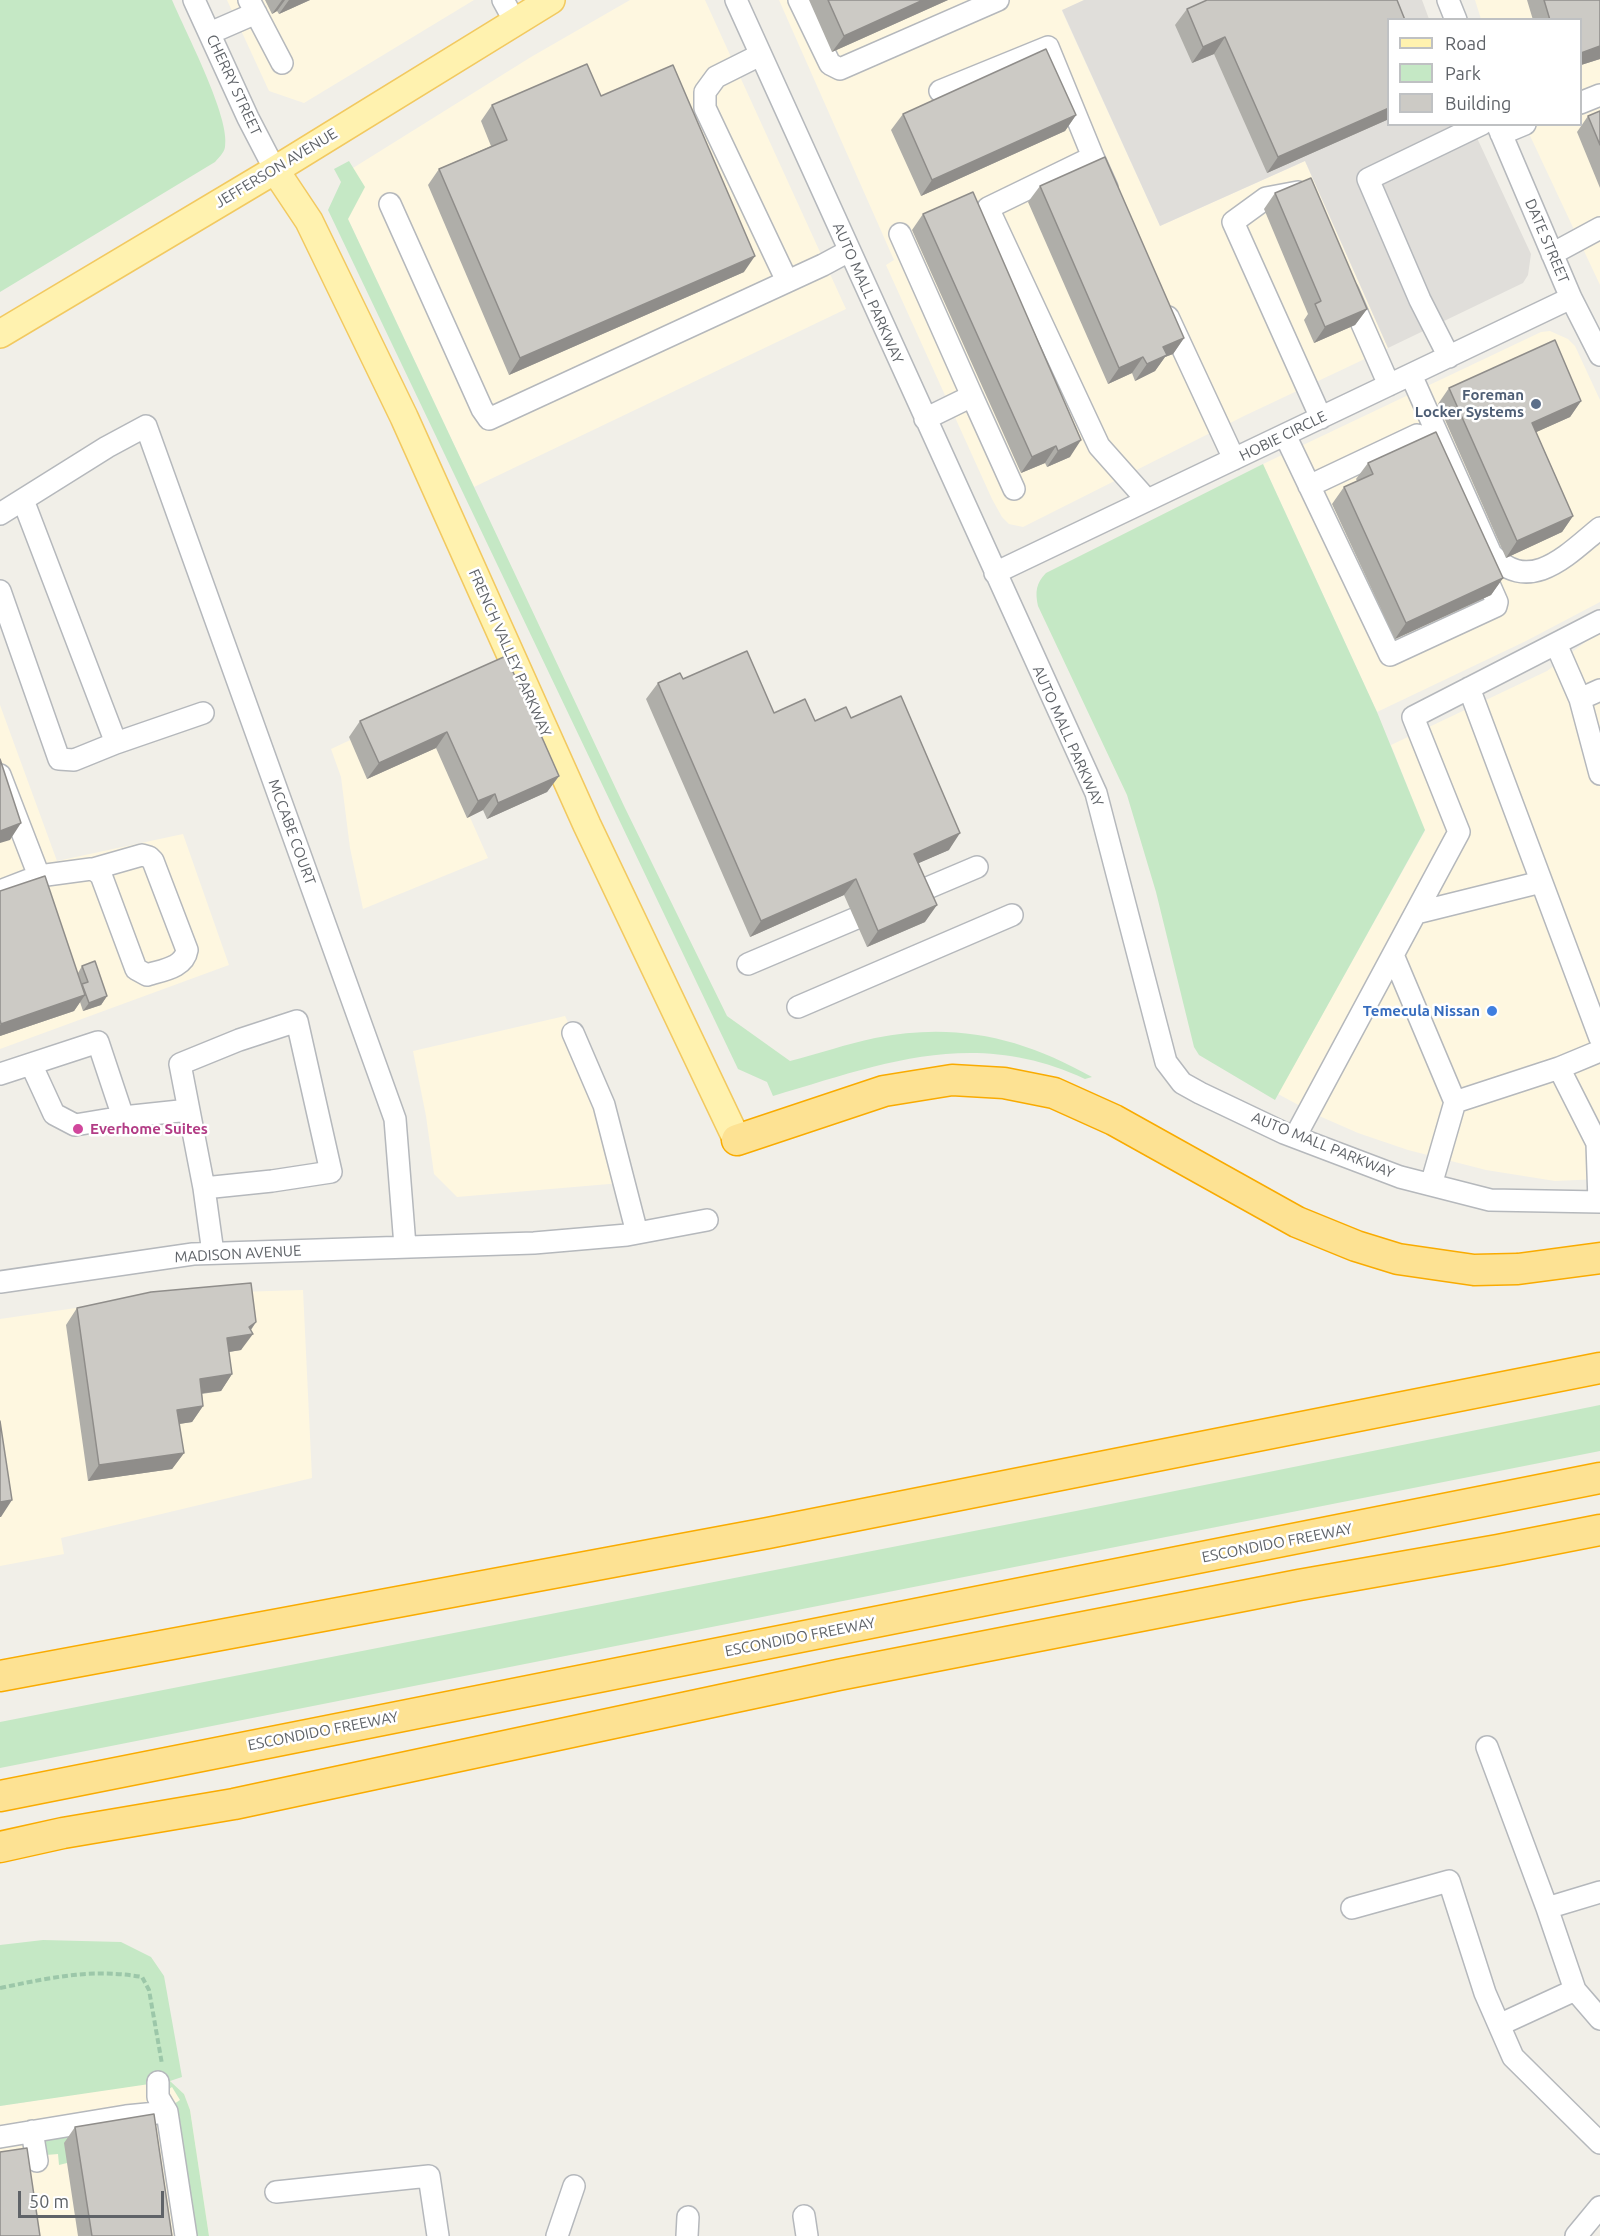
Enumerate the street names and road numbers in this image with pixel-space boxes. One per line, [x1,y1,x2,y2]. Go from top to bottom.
street label: CHERRY STREET [203,32,265,138]
street label: JEFFERSON AVENUE [212,124,340,212]
street label: DATE STREET [1521,196,1573,286]
street label: AUTO MALL PARKWAY [829,220,907,366]
street label: HOBIE CIRCLE [1236,407,1330,465]
street label: FRENCH VALLEY PARKWAY [465,566,555,740]
street label: AUTO MALL PARKWAY [1029,663,1107,809]
street label: MCCABE COURT [265,777,319,887]
street label: AUTO MALL PARKWAY [1249,1108,1397,1182]
street label: MADISON AVENUE [174,1242,302,1266]
street label: ESCONDIDO FREEWAY [1200,1520,1354,1566]
street label: ESCONDIDO FREEWAY [723,1614,877,1660]
street label: ESCONDIDO FREEWAY [246,1708,400,1754]

